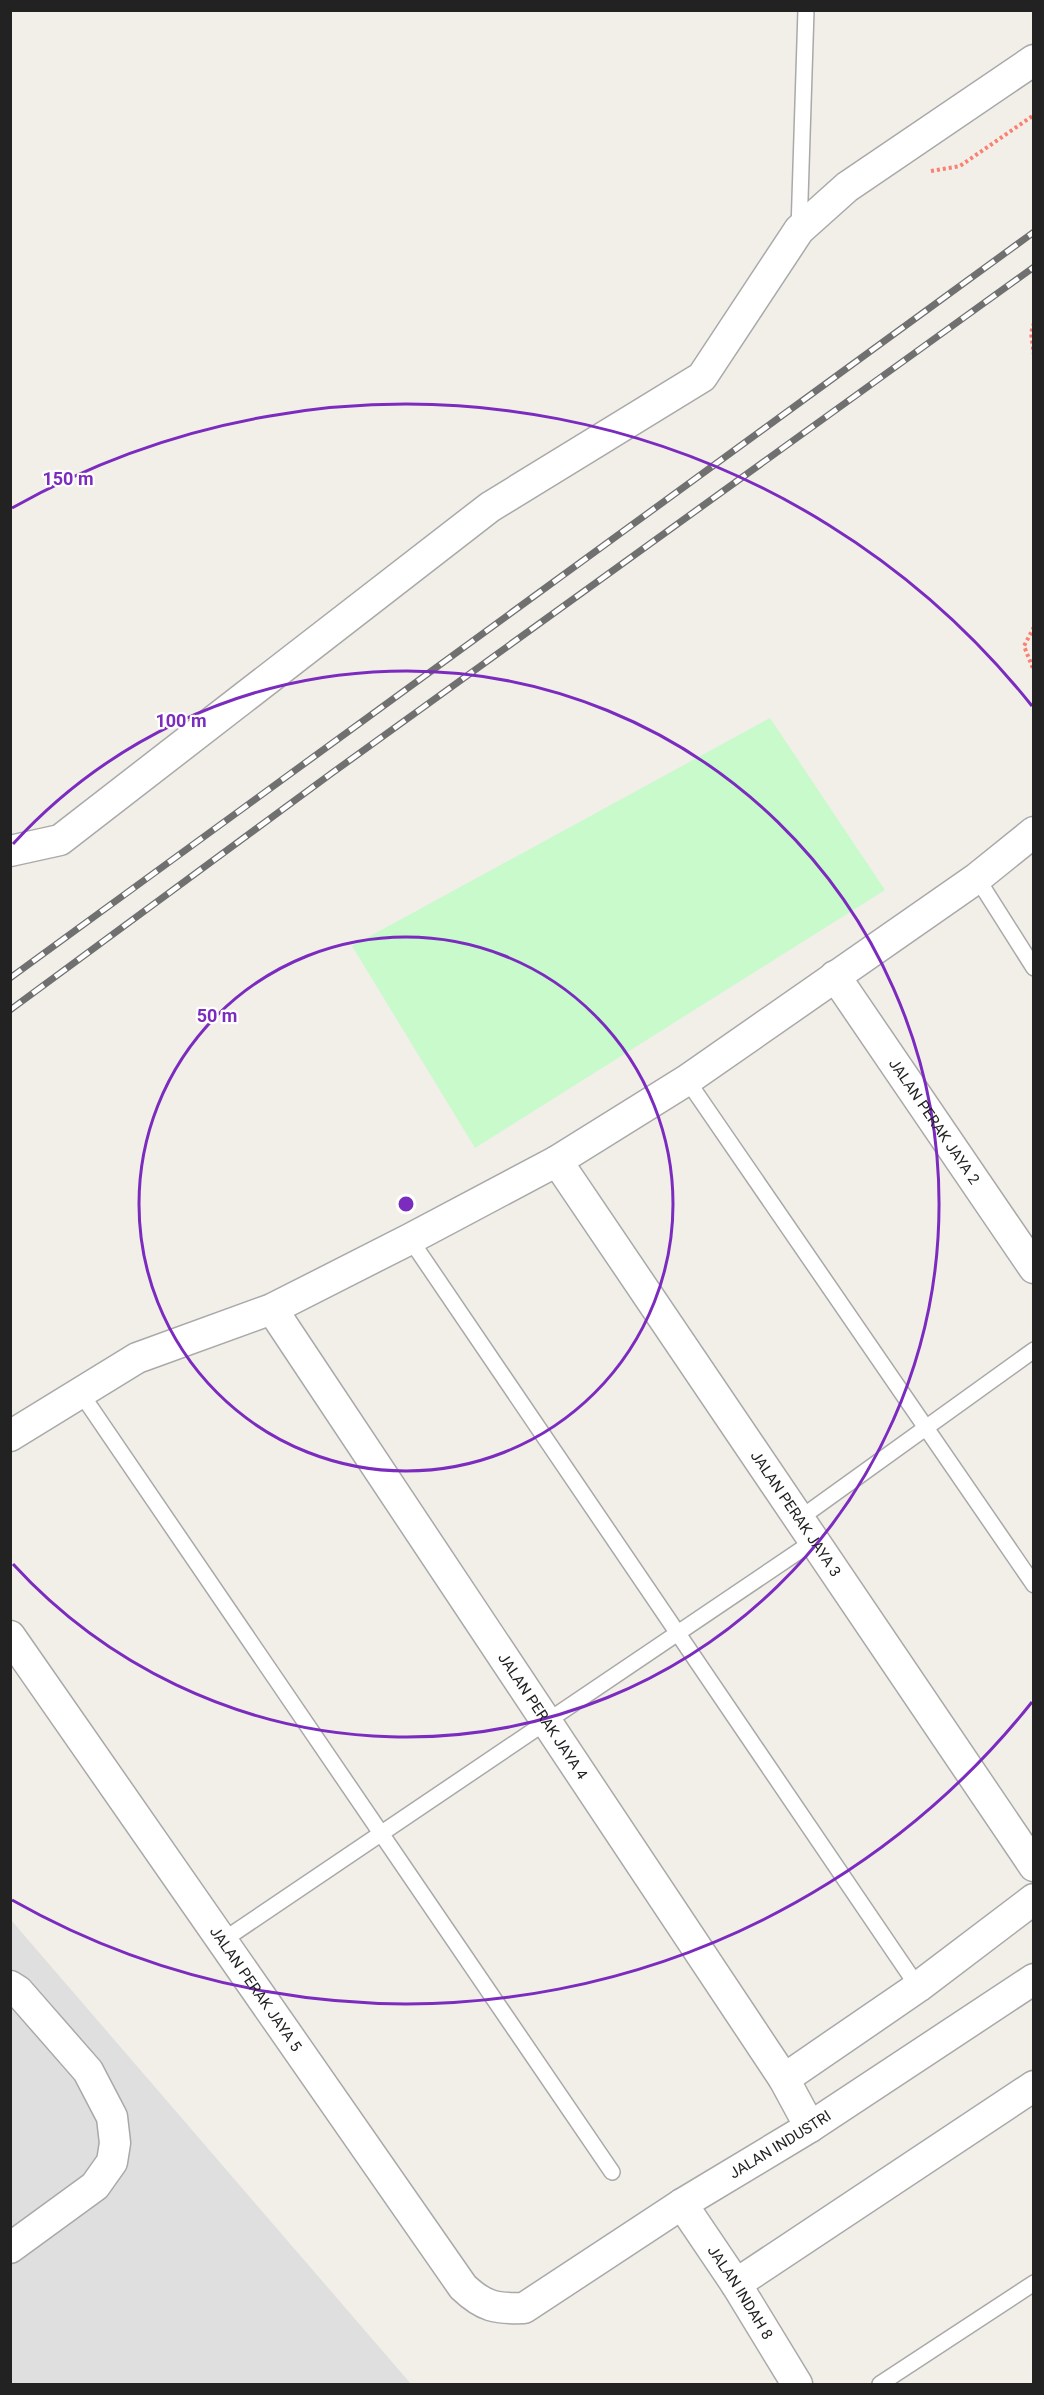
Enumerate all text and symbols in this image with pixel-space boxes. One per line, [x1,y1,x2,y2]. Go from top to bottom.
text: 150 m [42,468,94,489]
text: 100 m [155,710,207,731]
text: 50 m [197,1005,237,1026]
street label: JALAN PERAK JAYA 2 [885,1055,983,1188]
centre of rings [396,1194,416,1214]
street label: JALAN PERAK JAYA 3 [747,1447,845,1580]
street label: JALAN PERAK JAYA 4 [494,1650,592,1783]
street label: JALAN PERAK JAYA 5 [206,1923,305,2055]
street label: JALAN INDUSTRI [726,2107,834,2182]
street label: JALAN INDAH 8 [704,2242,777,2343]

